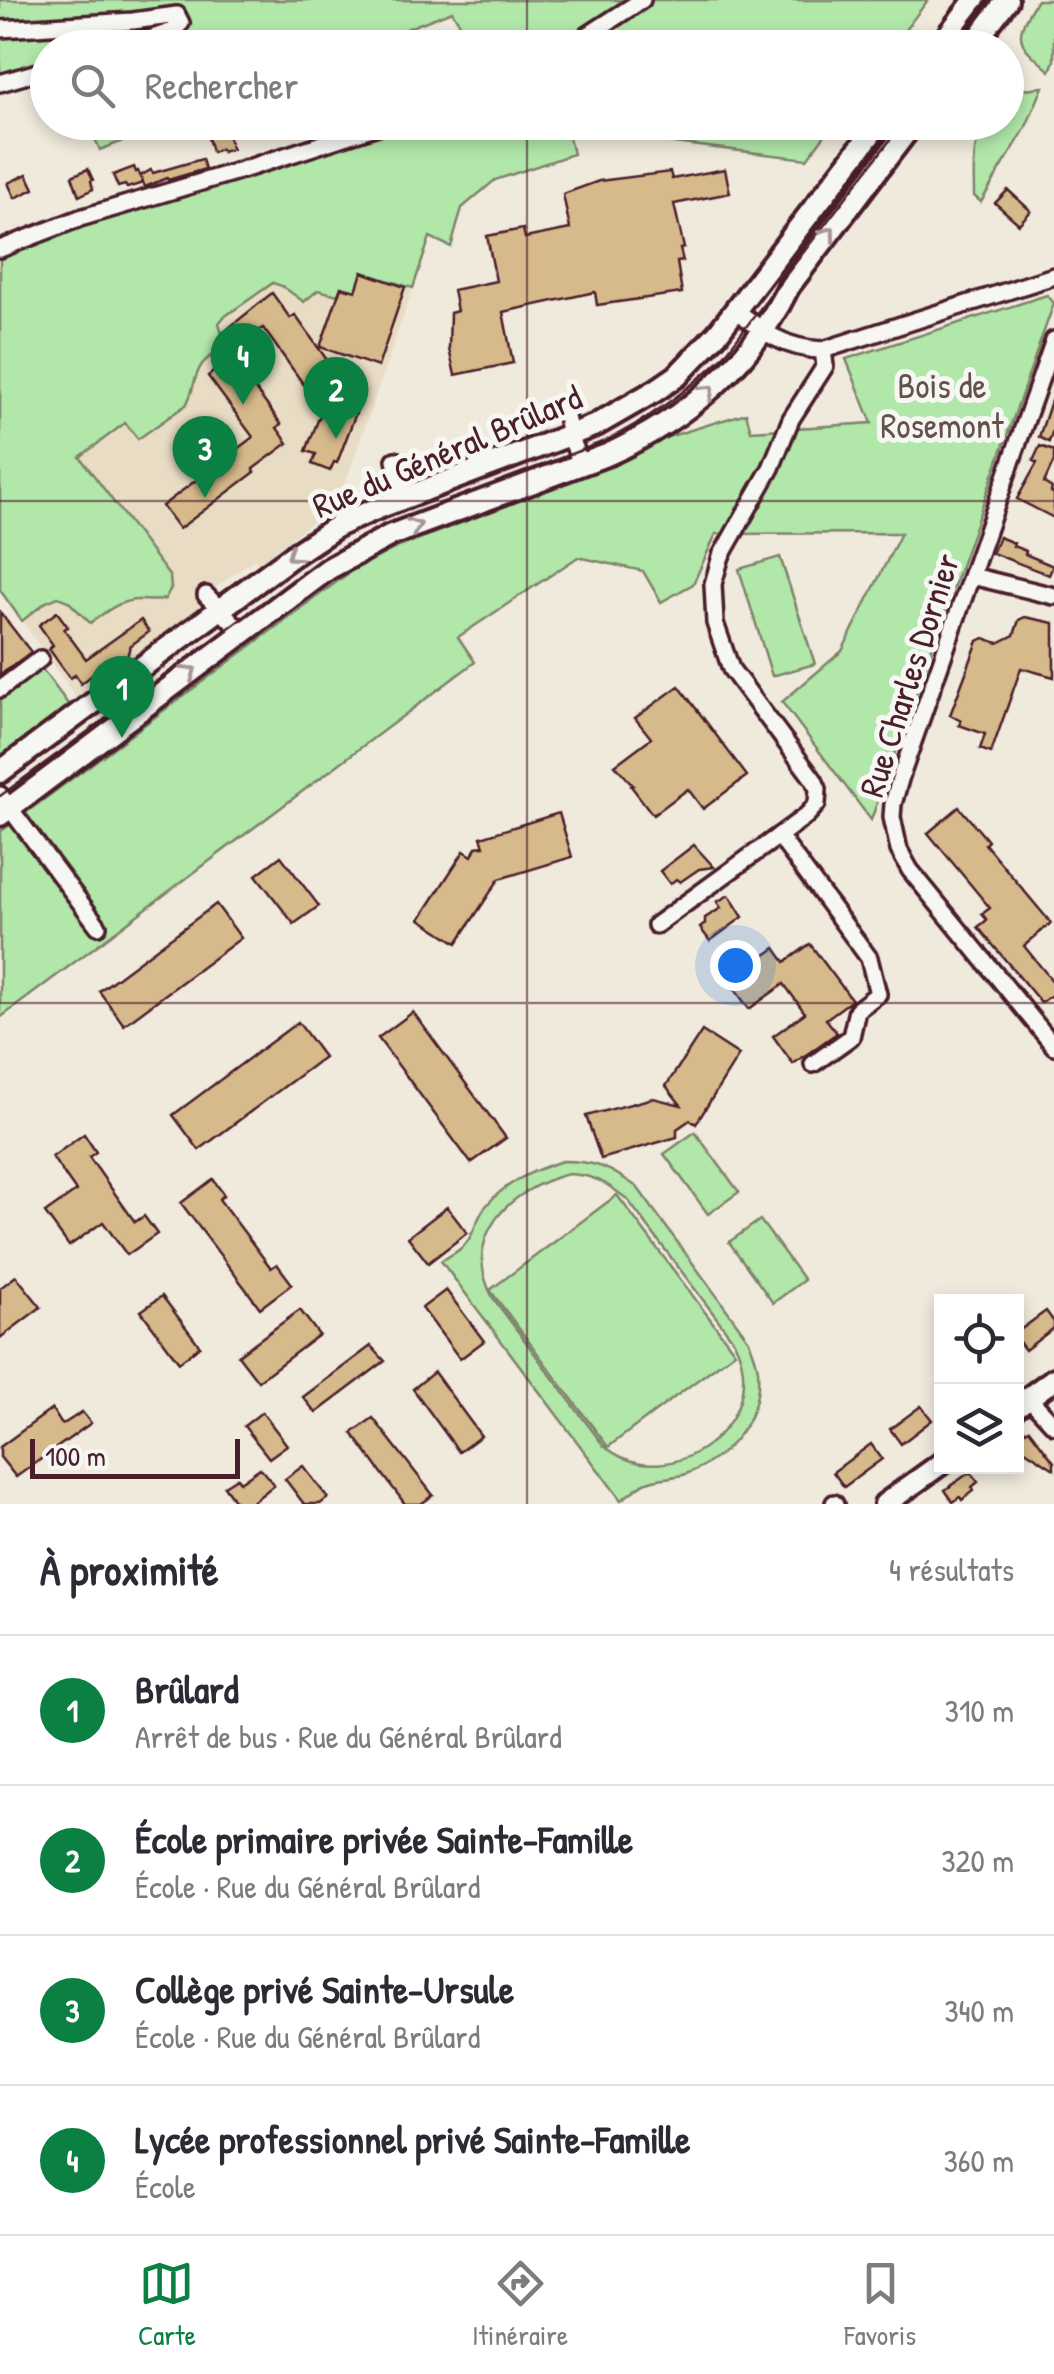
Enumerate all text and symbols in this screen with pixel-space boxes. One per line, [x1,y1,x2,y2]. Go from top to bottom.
search box [30,30,1024,140]
icon: search [65,58,120,113]
text: Rechercher [145,59,298,111]
one-way arrow [817,227,834,245]
pin: 4 [210,322,276,405]
pin: 2 [304,356,368,439]
park label: Bois de Rosemont [880,362,1005,449]
street label: Rue du Général Brûlard [305,373,589,529]
one-way arrow [696,385,715,403]
pin: 3 [172,416,238,498]
one-way arrow [406,517,423,538]
one-way arrow [286,543,304,561]
street label: Rue Charles Dornier [848,547,970,803]
pin: 1 [90,656,154,738]
one-way arrow [179,667,197,684]
your location [710,940,761,991]
map controls [934,1294,1024,1474]
button: locate [934,1294,1024,1384]
button: layers [934,1384,1024,1474]
scale bar [30,1434,240,1478]
text: 100 m [45,1437,106,1475]
text: À proximité [40,1541,219,1598]
text: 4 résultats [889,1548,1014,1591]
text: Brûlard [135,1663,239,1715]
text: 1 [67,1689,78,1732]
text: 310 m [945,1689,1014,1732]
text: Arrêt de bus · Rue du Général Brûlard [135,1715,562,1758]
text: École primaire privée Sainte-Famille [135,1813,633,1865]
text: 2 [65,1839,80,1882]
text: 320 m [941,1839,1014,1882]
text: École · Rue du Général Brûlard [135,1865,480,1908]
text: Collège privé Sainte-Ursule [135,1963,514,2015]
text: 3 [65,1989,80,2032]
text: 340 m [944,1989,1014,2032]
text: École · Rue du Général Brûlard [135,2015,480,2058]
text: Lycée professionnel privé Sainte-Famille [135,2113,690,2165]
text: 4 [66,2139,79,2182]
text: 360 m [943,2139,1014,2182]
text: École [135,2165,196,2208]
tab: Carte [138,2256,196,2354]
tab: Itinéraire [472,2256,568,2354]
tab: Favoris [844,2256,916,2354]

